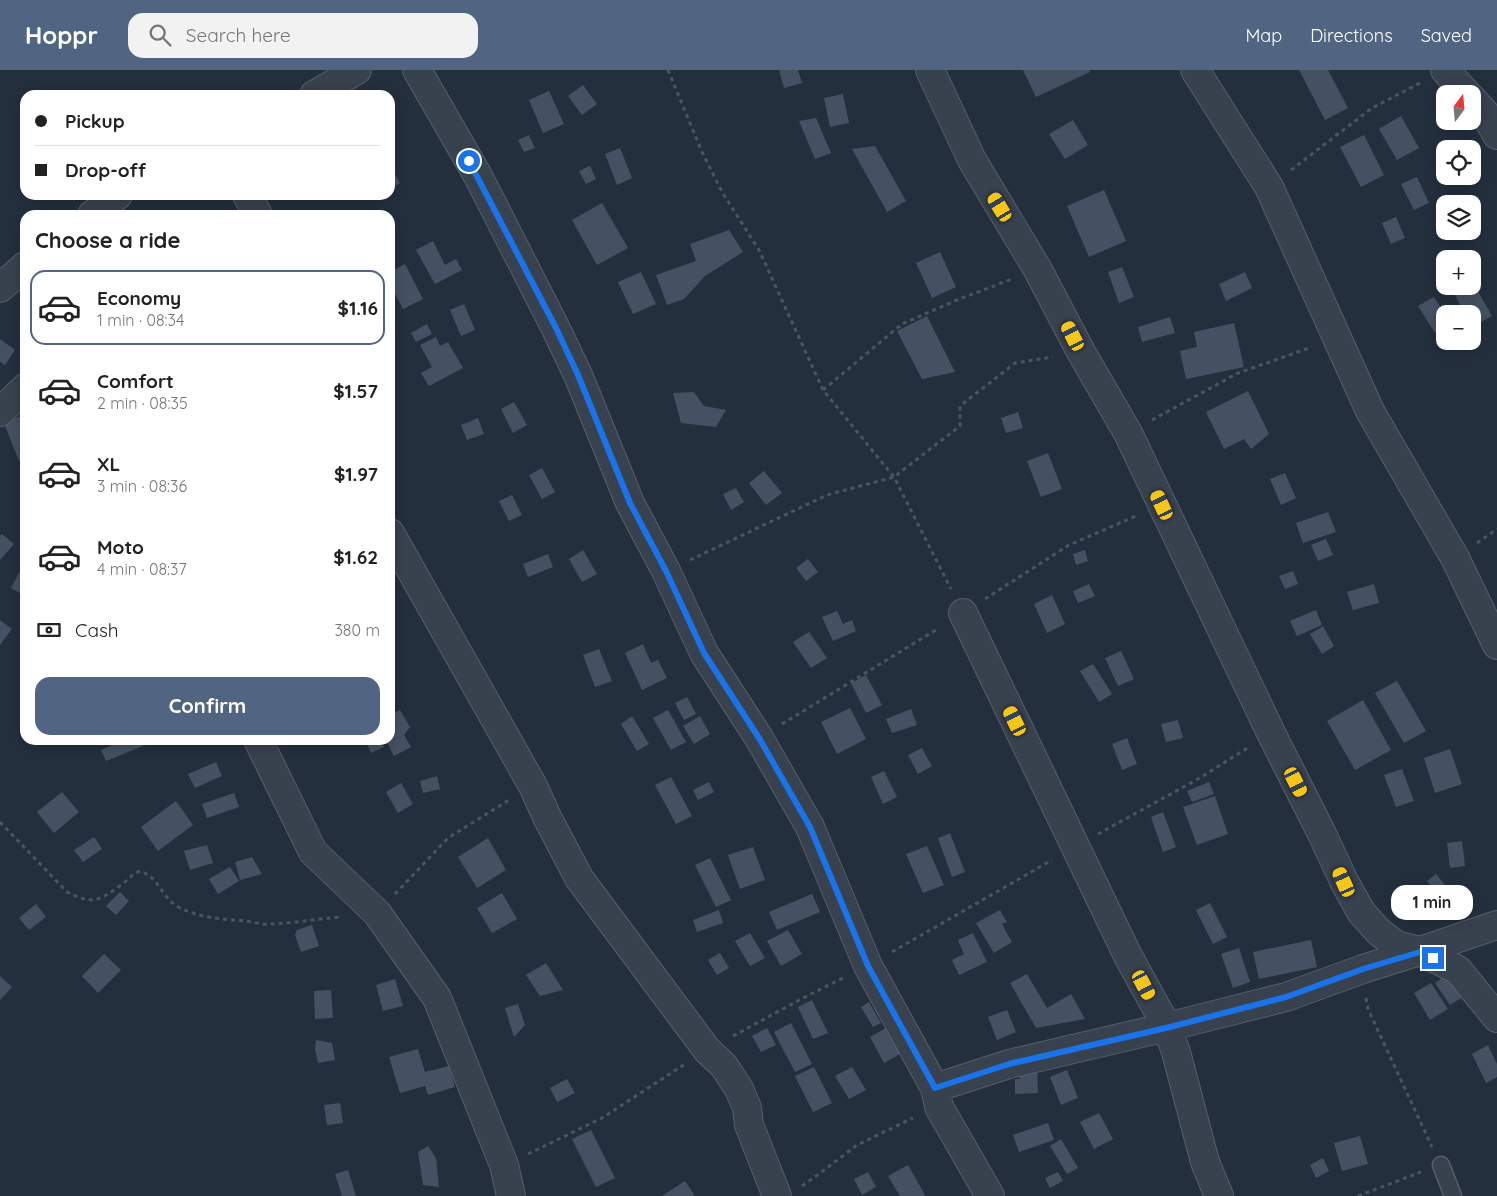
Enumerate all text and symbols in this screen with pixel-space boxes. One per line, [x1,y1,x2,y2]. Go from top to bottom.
search box [128,13,478,58]
text: Hoppr [25,20,98,50]
icon: search [146,21,174,49]
text: Search here [186,23,291,47]
text: Map [1245,24,1282,47]
text: Directions [1310,24,1393,47]
text: Saved [1421,24,1472,47]
north arrow [1436,85,1481,130]
map controls [1436,85,1481,350]
text: Pickup [65,109,125,133]
button: locate [1436,140,1481,185]
route start [458,150,480,172]
text: Drop-off [65,158,146,182]
car [985,190,1014,224]
button: layers [1436,195,1481,240]
text: Choose a ride [35,226,180,254]
button: + [1436,250,1481,295]
icon: car [37,285,82,330]
text: Economy [97,286,181,310]
text: $1.16 [338,296,378,320]
button: − [1436,305,1481,350]
text: 1 min · 08:34 [97,310,184,330]
car [1059,319,1086,353]
icon: car [37,368,82,413]
text: Comfort [97,369,174,393]
text: $1.57 [333,379,378,403]
text: 2 min · 08:35 [97,393,188,413]
icon: car [37,451,82,496]
text: XL [97,452,120,476]
text: $1.97 [334,462,378,486]
text: 3 min · 08:36 [97,476,187,496]
car [1148,488,1175,522]
icon: car [37,534,82,579]
text: Moto [97,535,144,559]
text: $1.62 [333,545,378,569]
text: 4 min · 08:37 [97,559,187,579]
icon: cash [35,616,63,644]
text: Cash [75,618,119,642]
text: 380 m [334,620,380,640]
button: Confirm [35,677,380,735]
car [1001,704,1028,738]
car [1282,765,1309,799]
car [1331,865,1356,899]
callout: 1 min [1392,886,1474,920]
text: 1 min [1413,892,1451,912]
route end [1422,947,1444,969]
car [1130,968,1157,1002]

